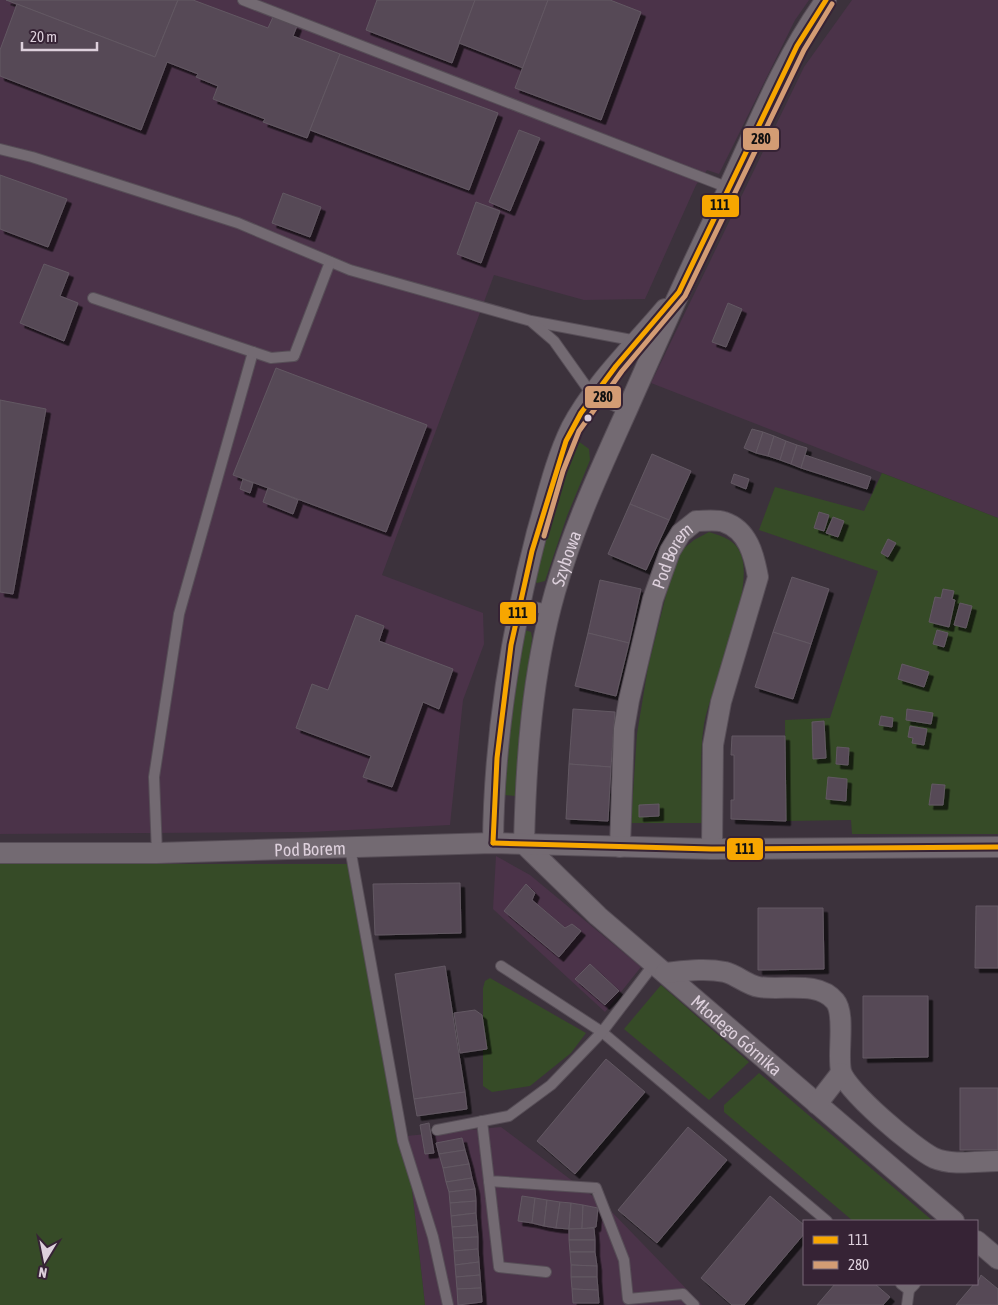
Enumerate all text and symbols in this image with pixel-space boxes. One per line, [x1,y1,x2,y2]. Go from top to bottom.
scale bar [22,20,98,52]
text: 20 m [30,28,57,45]
line badge: 280 [742,127,780,151]
text: 280 [751,131,771,147]
line badge: 111 [701,194,740,218]
text: 111 [710,197,730,213]
line badge: 280 [584,385,622,409]
text: 280 [593,389,613,405]
unlabelled marker [583,413,593,423]
street label: Pod Borem [647,518,697,591]
street label: Szybowa [547,528,585,588]
line badge: 111 [499,601,537,625]
text: 111 [508,605,528,621]
street label: Pod Borem [274,837,346,860]
line badge: 111 [726,837,764,861]
text: 111 [735,841,755,857]
street label: Młodego Górnika [687,990,786,1080]
legend [803,1220,978,1285]
text: 111 [848,1231,869,1248]
north arrow [20,1235,70,1285]
text: 280 [848,1256,869,1273]
text: N [37,1264,48,1281]

